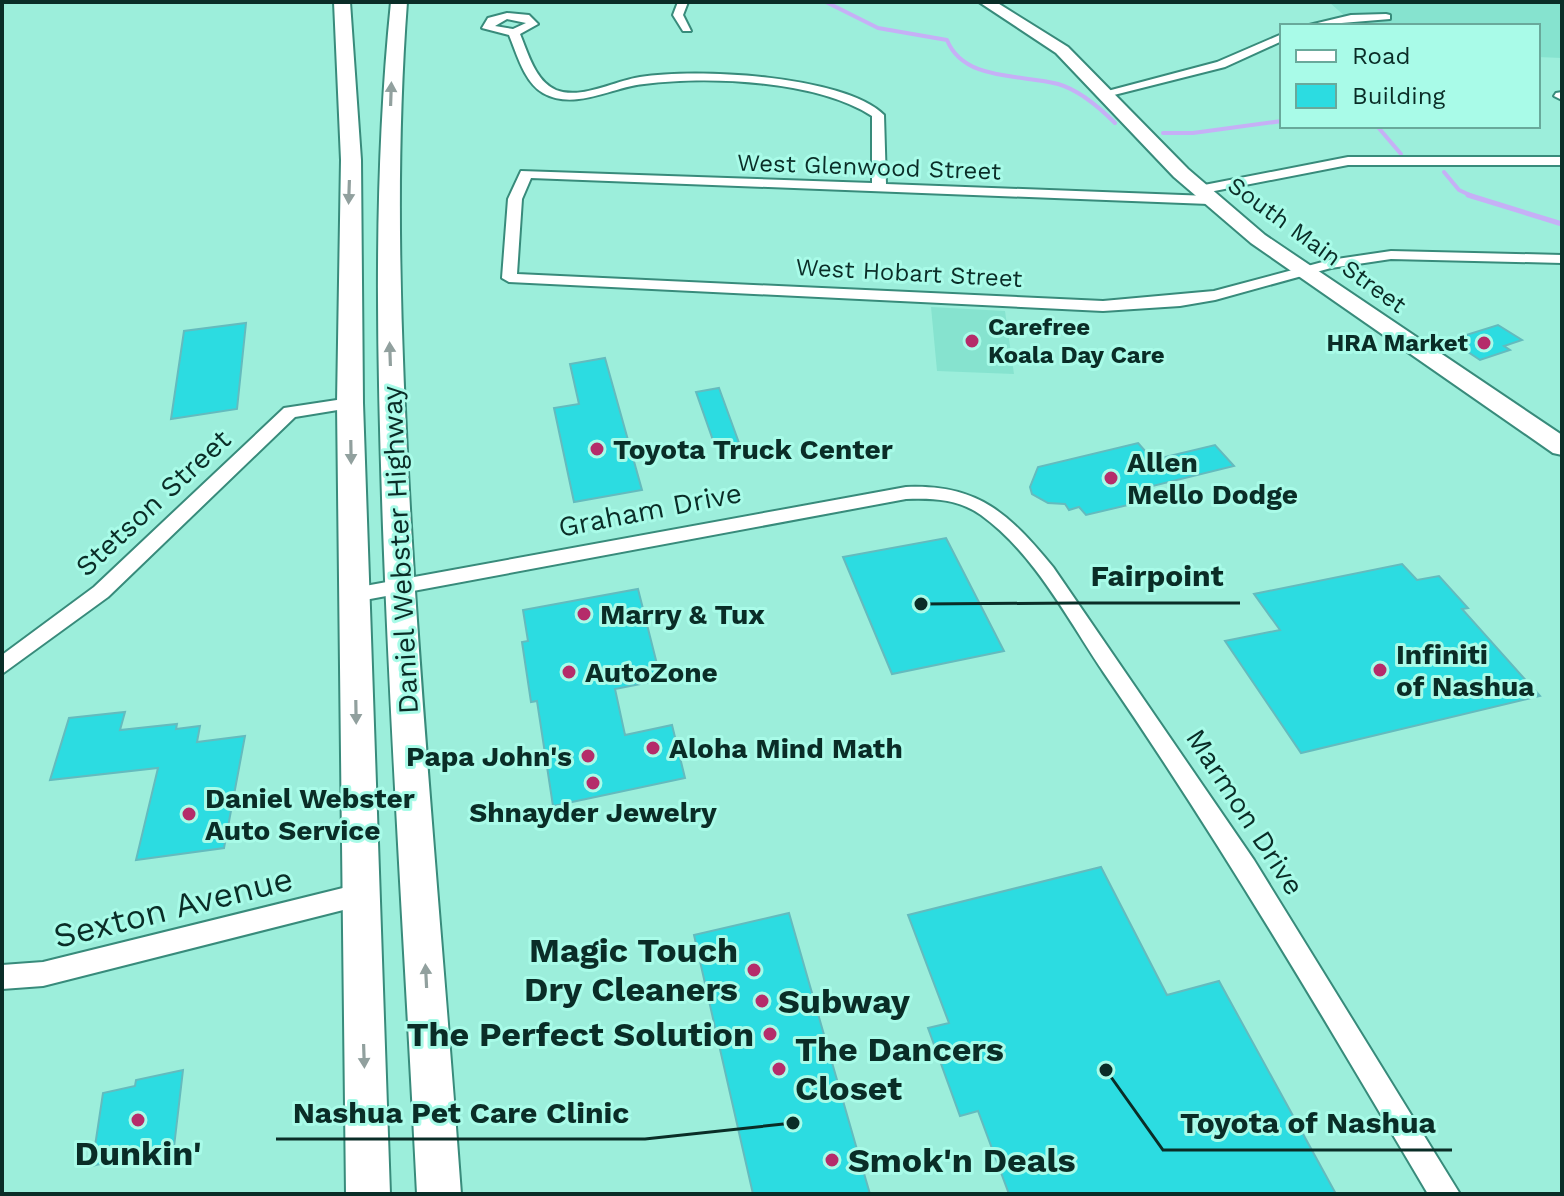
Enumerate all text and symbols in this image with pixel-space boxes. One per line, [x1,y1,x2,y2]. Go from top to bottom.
legend [1280,24,1540,128]
text: Road [1352,42,1411,70]
one-way arrow [384,81,397,106]
text: Building [1352,82,1445,110]
street label: West Glenwood Street [737,148,1001,186]
street label: South Main Street [1222,171,1412,319]
one-way arrow [343,180,355,205]
street label: West Hobart Street [795,253,1023,293]
place label: Carefree Koala Day Care [988,313,1165,369]
place label: HRA Market [1327,329,1469,357]
marker: Carefree Koala Day Care [963,332,981,350]
marker: HRA Market [1475,334,1493,352]
one-way arrow [383,340,396,366]
street label: Daniel Webster Highway [375,384,425,715]
street label: Stetson Street [69,423,238,583]
place label: Toyota Truck Center [613,433,893,466]
one-way arrow [345,440,357,465]
marker: Toyota Truck Center [588,440,606,458]
place label: Allen Mello Dodge [1127,446,1298,511]
marker: Allen Mello Dodge [1102,469,1120,487]
street label: Graham Drive [555,476,745,544]
callout: Fairpoint [1075,549,1240,603]
text: Fairpoint [1090,558,1224,593]
place label: Marry & Tux [600,598,765,631]
marker: Marry & Tux [575,605,593,623]
place label: Infiniti of Nashua [1396,638,1535,703]
place label: AutoZone [585,656,718,689]
marker: Infiniti of Nashua [1371,661,1389,679]
marker: AutoZone [560,663,578,681]
one-way arrow [349,700,362,725]
street label: Marmon Drive [1179,723,1311,901]
place label: Aloha Mind Math [669,732,903,765]
marker: Aloha Mind Math [644,739,662,757]
place label: Papa John's [406,740,572,773]
marker: Papa John's [579,747,597,765]
marker: Shnayder Jewelry [584,774,602,792]
place label: Daniel Webster Auto Service [205,782,415,847]
place label: Shnayder Jewelry [469,796,717,829]
marker: Daniel Webster Auto Service [180,805,198,823]
street label: Sexton Avenue [49,858,297,956]
place label: Magic Touch Dry Cleaners [524,930,738,1009]
marker: Magic Touch Dry Cleaners [745,961,763,979]
one-way arrow [419,963,432,988]
place label: Subway [778,981,911,1021]
marker: Subway [753,992,771,1010]
place label: The Perfect Solution [407,1014,754,1054]
marker: The Perfect Solution [761,1025,779,1043]
place label: The Dancers Closet [795,1029,1004,1108]
one-way arrow [357,1043,370,1069]
marker: The Dancers Closet [770,1060,788,1078]
callout: Nashua Pet Care Clinic [276,1085,645,1139]
text: Nashua Pet Care Clinic [293,1095,629,1130]
callout: Toyota of Nashua [1163,1096,1452,1150]
text: Toyota of Nashua [1180,1105,1437,1140]
marker: Dunkin' [129,1111,147,1129]
place label: Dunkin' [75,1133,201,1173]
place label: Smok'n Deals [848,1140,1076,1180]
marker: Smok'n Deals [823,1151,841,1169]

